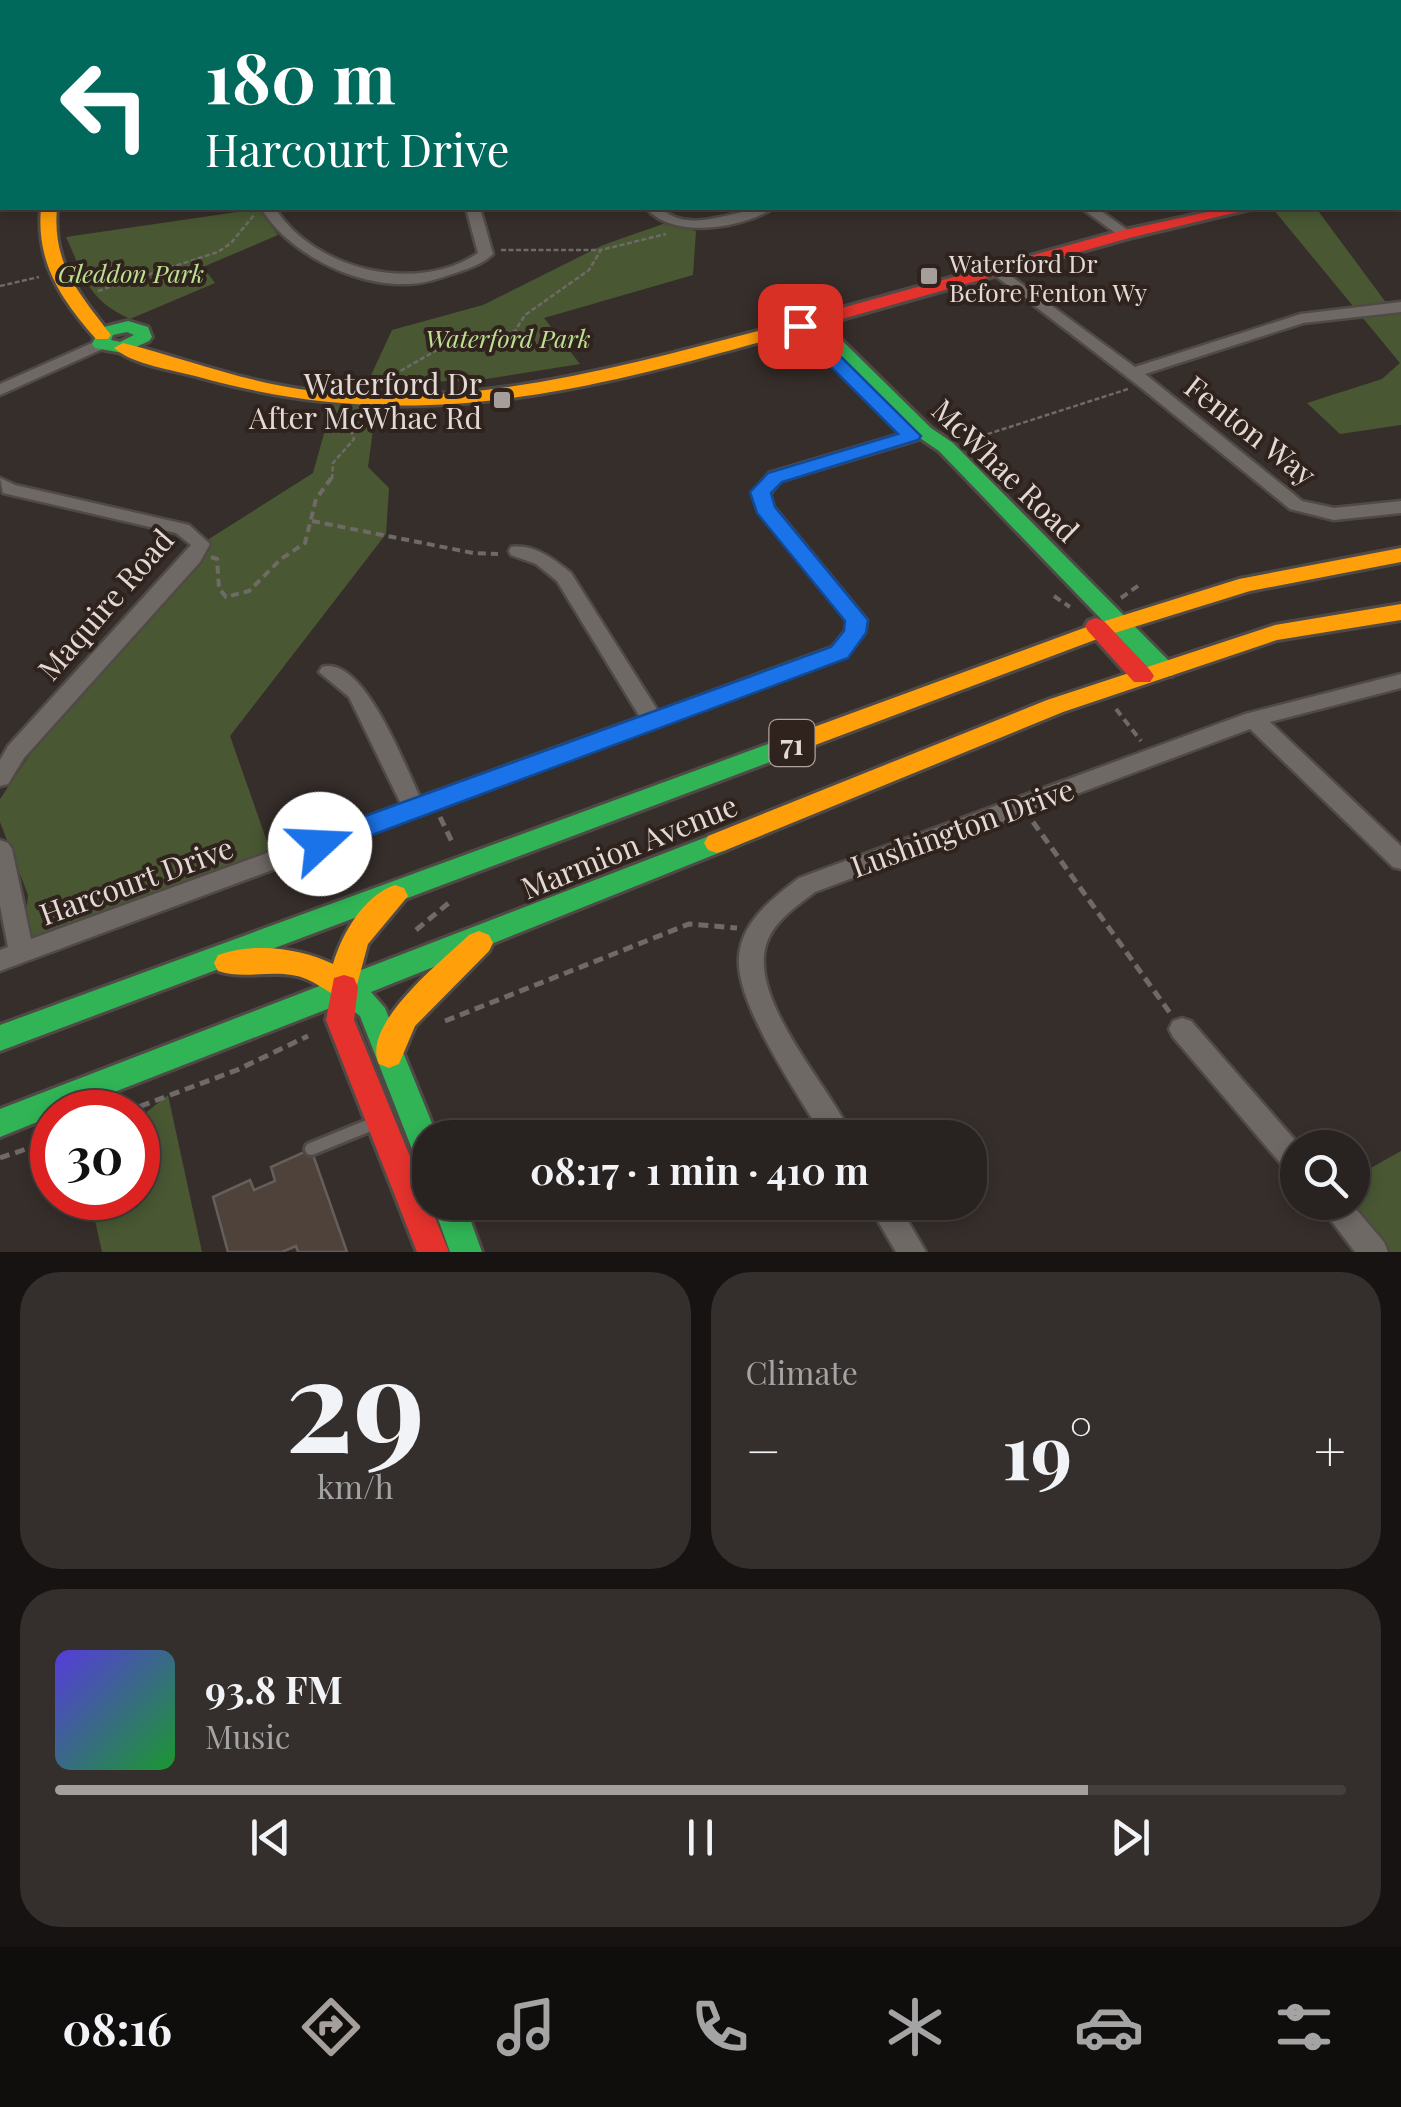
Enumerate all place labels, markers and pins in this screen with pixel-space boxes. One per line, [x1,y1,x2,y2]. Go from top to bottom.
place label: Waterford Dr Before Fenton Wy [948,246,1148,308]
marker: Waterford Dr Before Fenton Wy [918,265,940,287]
pin [758,284,843,369]
place label: Waterford Dr After McWhae Rd [248,363,482,437]
marker: Waterford Dr After McWhae Rd [491,389,513,411]

